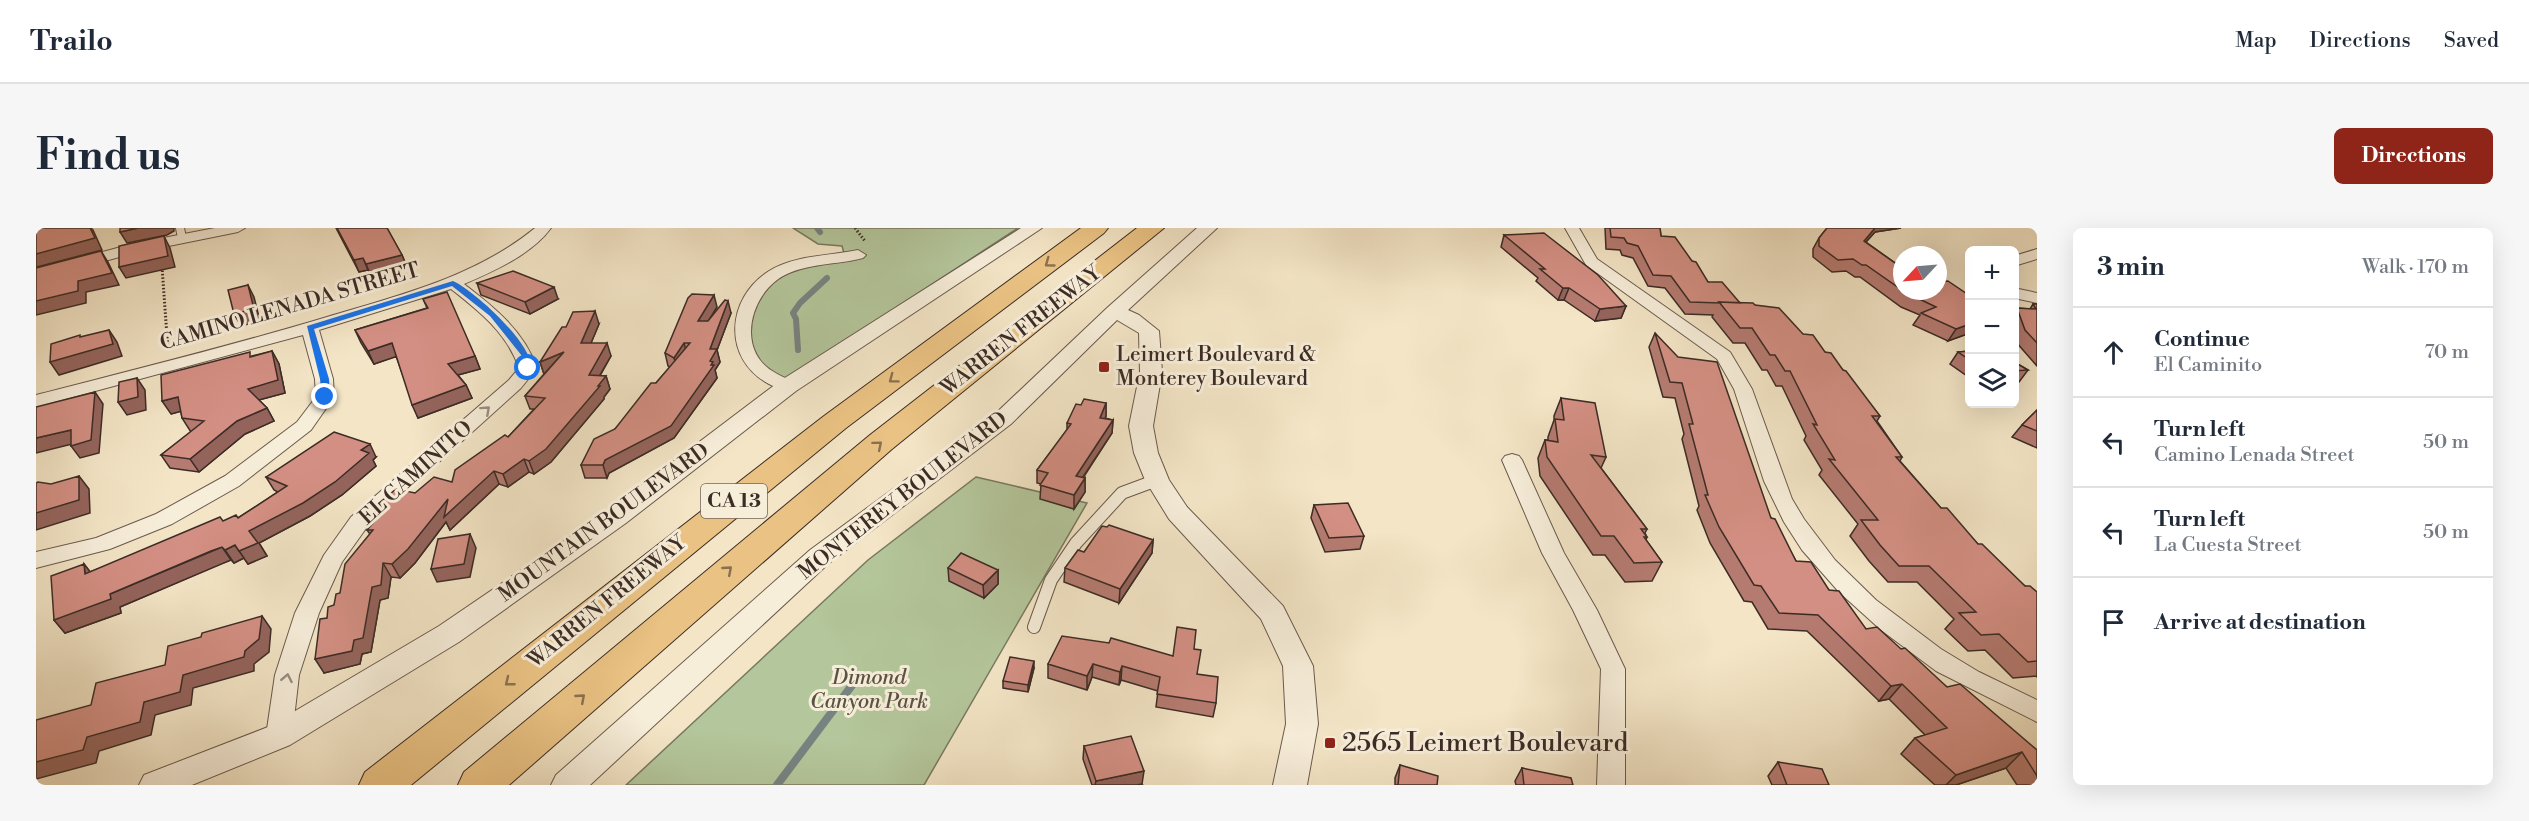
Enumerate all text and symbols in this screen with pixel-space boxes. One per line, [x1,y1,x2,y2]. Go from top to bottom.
text: Trailo [30,24,113,59]
text: Map [2235,28,2277,54]
text: Directions [2310,28,2411,54]
text: Saved [2444,28,2499,54]
button: Directions [2334,128,2493,184]
text: Find us [36,130,180,183]
north arrow [1893,246,1947,300]
map controls [1965,246,2019,408]
button: + [1965,246,2019,300]
text: 3 min [2097,251,2165,283]
text: Walk · 170 m [2362,255,2469,280]
one-way arrow [1045,256,1056,267]
street label: CAMINO LENADA STREET [157,257,423,357]
street label: WARREN FREEWAY [935,260,1107,402]
button: − [1965,300,2019,354]
text: Continue [2154,326,2250,353]
icon: ahead [2097,336,2130,369]
text: 70 m [2425,340,2469,365]
place label: Leimert Boulevard & Monterey Boulevard [1116,342,1316,392]
text: El Caminito [2154,353,2262,378]
route start [514,354,540,380]
button: layers [1965,354,2019,408]
marker: Leimert Boulevard & Monterey Boulevard [1097,360,1111,374]
one-way arrow [888,372,899,383]
route end [311,383,337,409]
one-way arrow [479,406,490,417]
street label: MONTEREY BOULEVARD [793,406,1013,586]
street label: EL CAMINITO [354,415,478,531]
text: Turn left [2154,416,2245,443]
icon: left [2097,426,2130,459]
text: 50 m [2423,430,2469,455]
street label: MOUNTAIN BOULEVARD [493,438,715,608]
one-way arrow [871,441,882,452]
text: Camino Lenada Street [2154,443,2355,468]
road number: CA 13 [701,484,767,518]
text: Turn left [2154,506,2245,533]
icon: left [2097,516,2130,549]
text: 50 m [2423,520,2469,545]
street label: WARREN FREEWAY [522,529,692,675]
text: La Cuesta Street [2154,533,2302,558]
one-way arrow [721,567,732,578]
icon: arrive [2097,606,2130,639]
text: Arrive at destination [2154,609,2366,636]
park label: Dimond Canyon Park [810,665,928,715]
one-way arrow [280,673,293,683]
one-way arrow [504,674,515,685]
one-way arrow [574,694,585,705]
place label: 2565 Leimert Boulevard [1342,727,1628,759]
marker: 2565 Leimert Boulevard [1323,736,1337,750]

